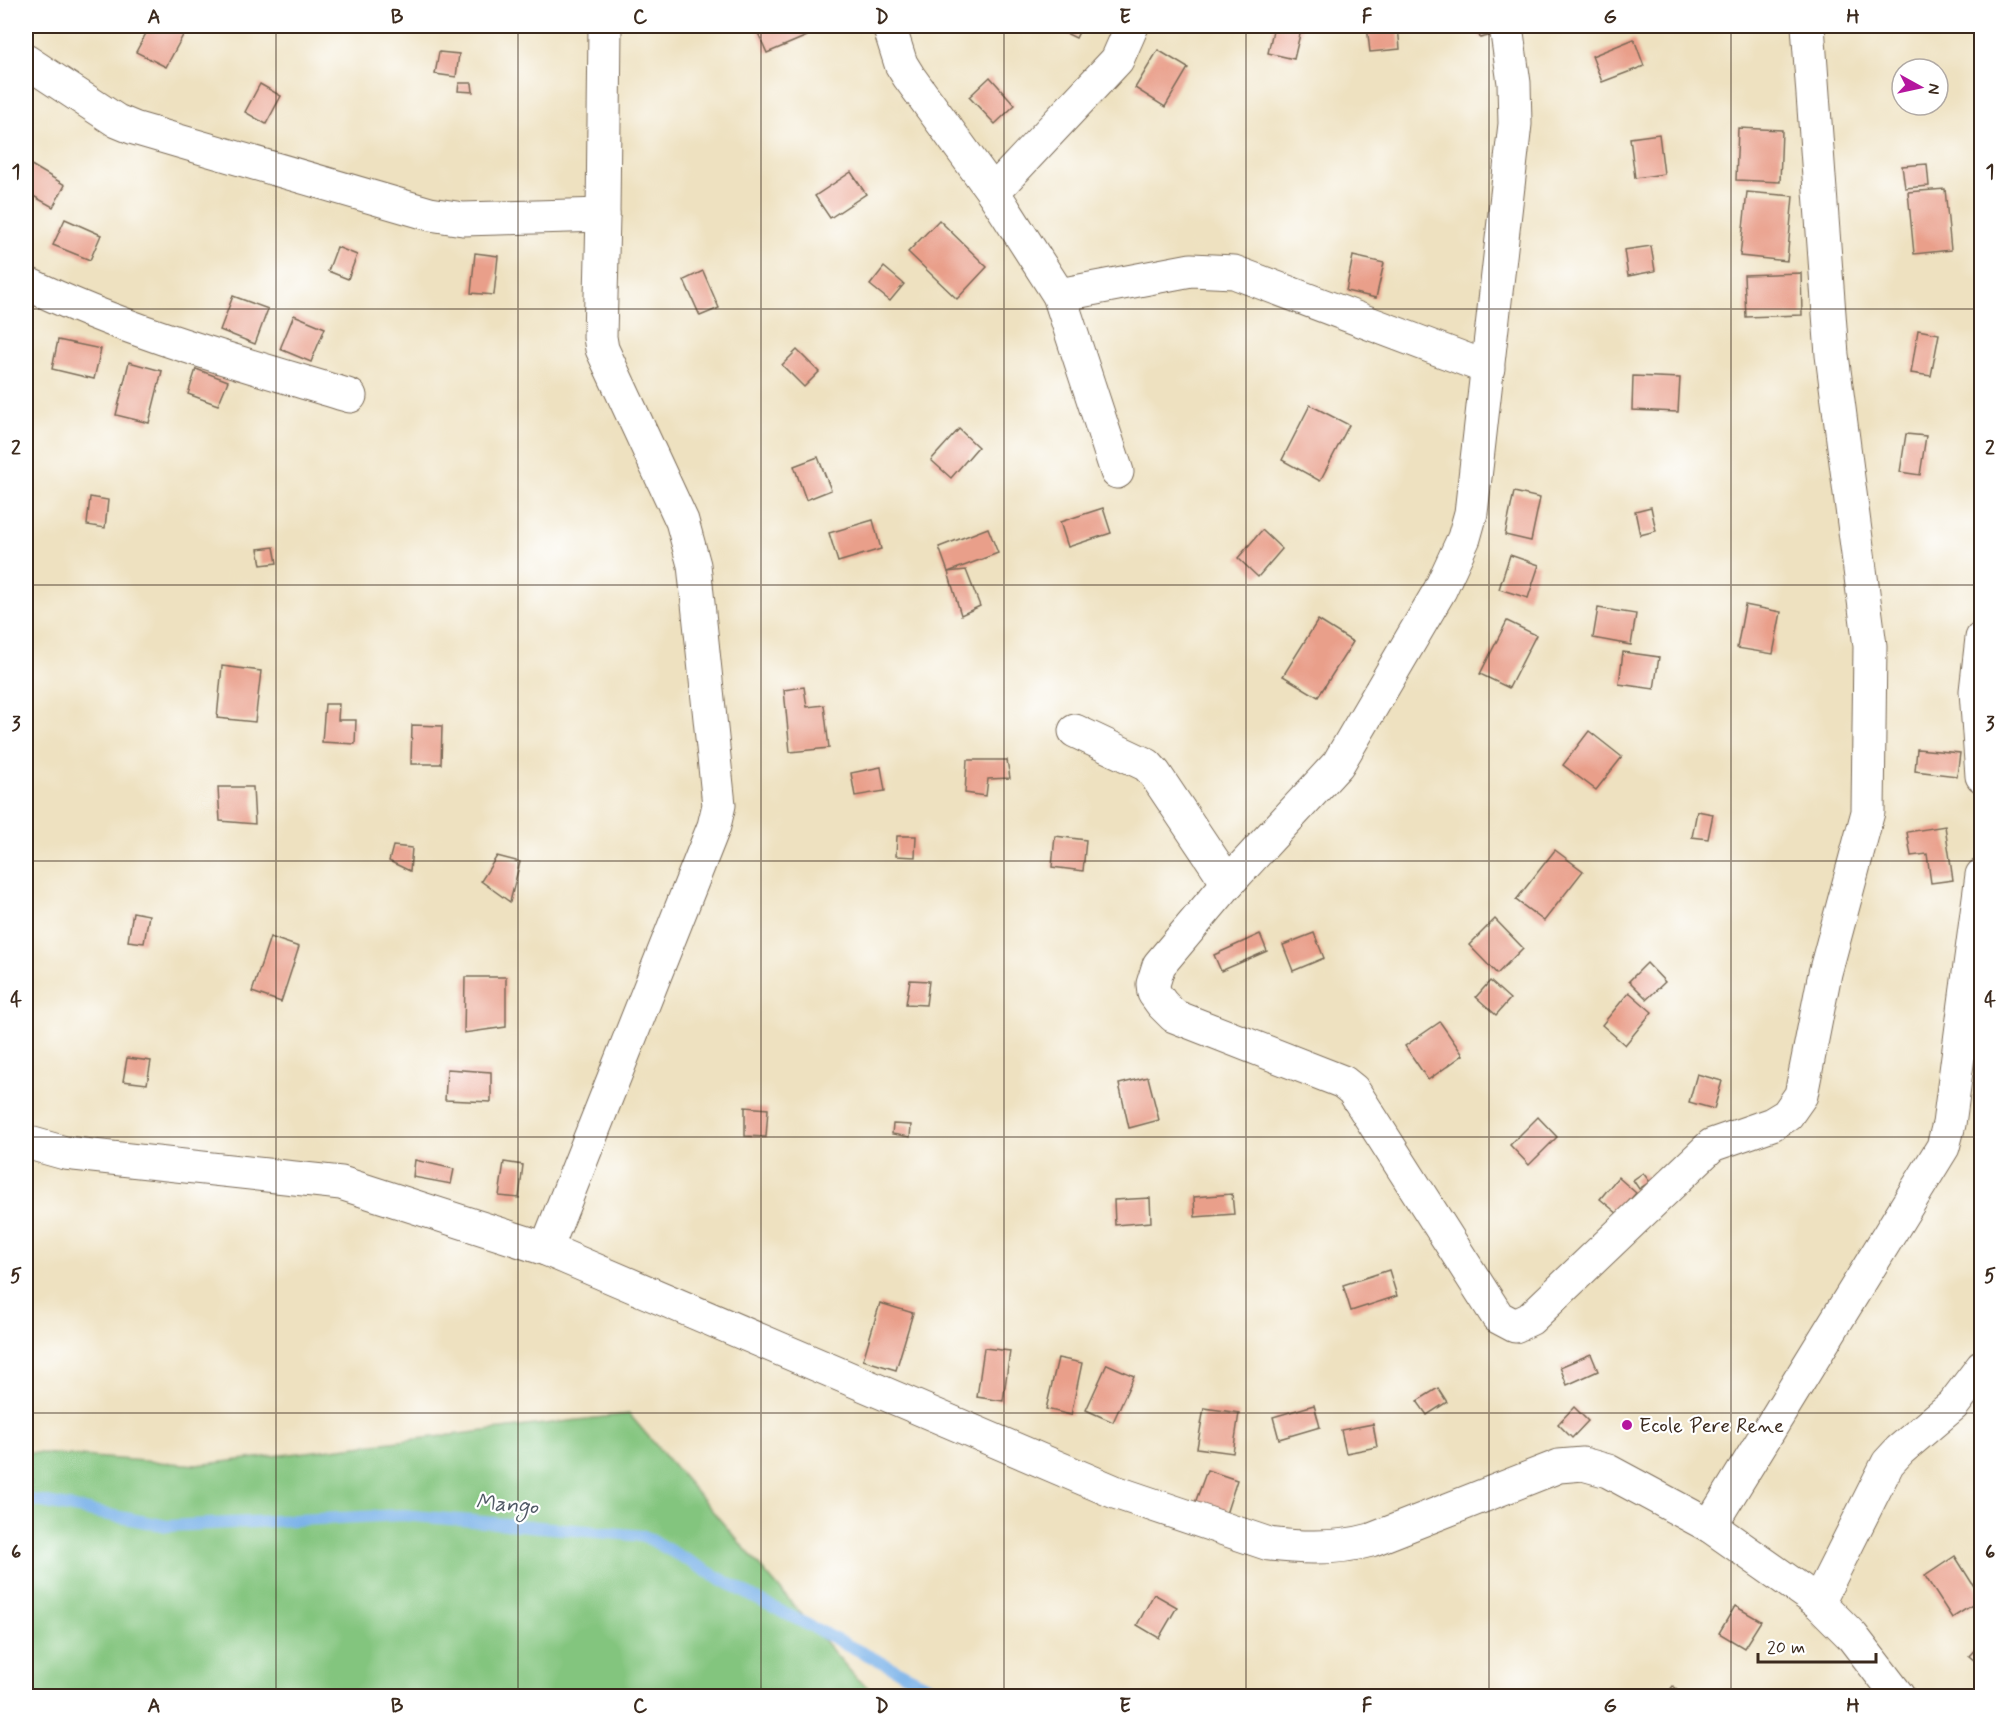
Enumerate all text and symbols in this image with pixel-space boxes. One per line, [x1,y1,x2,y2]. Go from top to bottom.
text: A [147,4,161,31]
text: B [391,4,404,31]
text: C [633,4,648,31]
text: D [875,4,889,31]
text: E [1119,4,1131,31]
text: F [1362,4,1373,31]
text: G [1603,4,1617,31]
text: H [1846,4,1860,31]
north arrow [1890,57,1950,117]
text: N [1922,82,1945,96]
text: 1 [12,159,20,186]
text: 1 [1986,159,1994,186]
text: 2 [11,435,21,462]
text: 2 [1985,435,1995,462]
text: 3 [11,711,21,738]
text: 3 [1985,711,1995,738]
text: 4 [10,987,22,1014]
text: 4 [1984,987,1996,1014]
text: 5 [10,1263,22,1290]
text: 5 [1984,1263,1996,1290]
place label: Ecole Pere Rene [1639,1412,1784,1440]
marker: Ecole Pere Rene [1620,1418,1634,1432]
water label: Mango [474,1488,540,1524]
text: 6 [11,1539,21,1566]
text: 6 [1985,1539,1995,1566]
scale bar [1758,1626,1876,1664]
text: 20 m [1767,1636,1805,1660]
text: A [147,1693,161,1720]
text: B [391,1693,404,1720]
text: C [633,1693,648,1720]
text: D [875,1693,889,1720]
text: E [1119,1693,1131,1720]
text: F [1362,1693,1373,1720]
text: G [1603,1693,1617,1720]
text: H [1846,1693,1860,1720]

